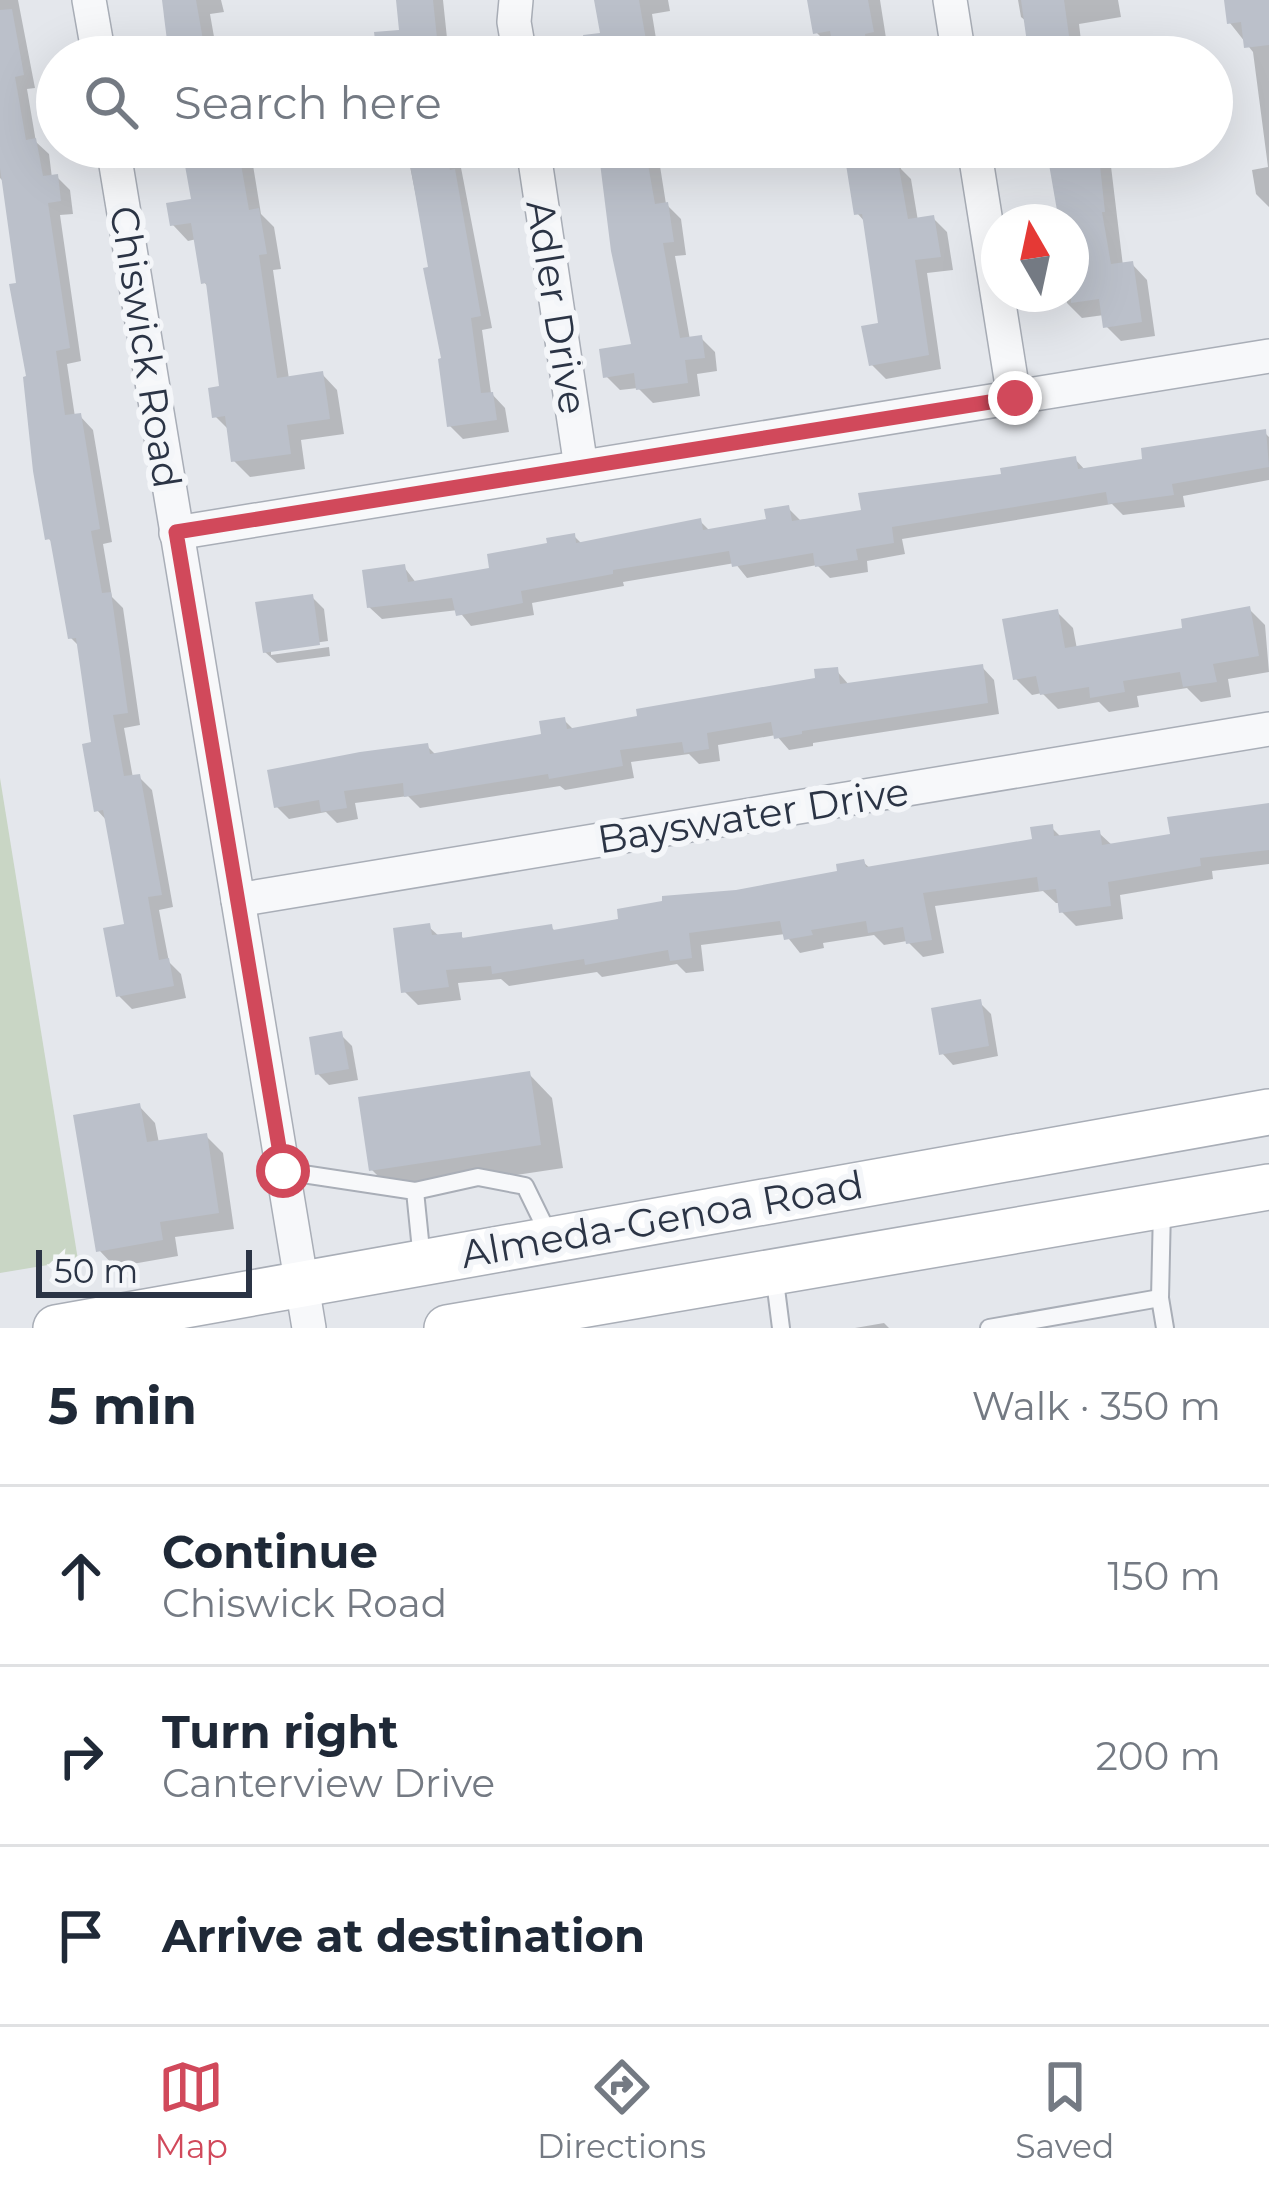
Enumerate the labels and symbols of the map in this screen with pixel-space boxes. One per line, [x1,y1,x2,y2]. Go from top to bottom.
street label: Adler Drive [516,196,598,418]
street label: Chiswick Road [100,202,192,492]
north arrow [981,204,1089,312]
route end [988,371,1042,425]
street label: Bayswater Drive [594,767,912,863]
route start [256,1144,310,1198]
street label: Almeda-Genoa Road [457,1160,867,1278]
scale bar [36,1244,252,1297]

